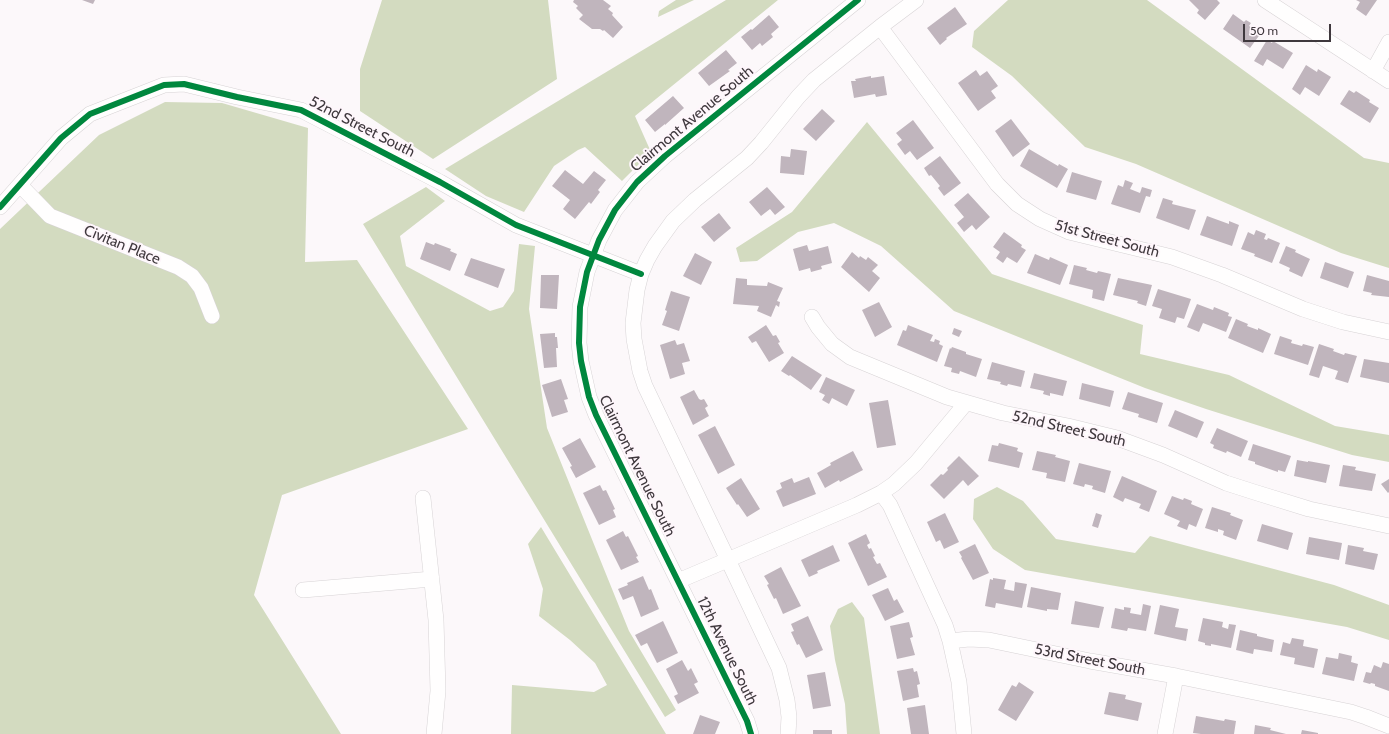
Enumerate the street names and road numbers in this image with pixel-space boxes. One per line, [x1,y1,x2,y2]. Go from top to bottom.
street label: Clairmont Avenue South [627,62,757,176]
street label: 52nd Street South [306,93,418,161]
street label: 51st Street South [1053,216,1161,262]
street label: Civitan Place [81,221,163,269]
street label: Clairmont Avenue South [595,392,679,540]
street label: 52nd Street South [1010,407,1128,451]
street label: 12th Avenue South [693,594,761,708]
street label: 53rd Street South [1033,640,1147,680]

